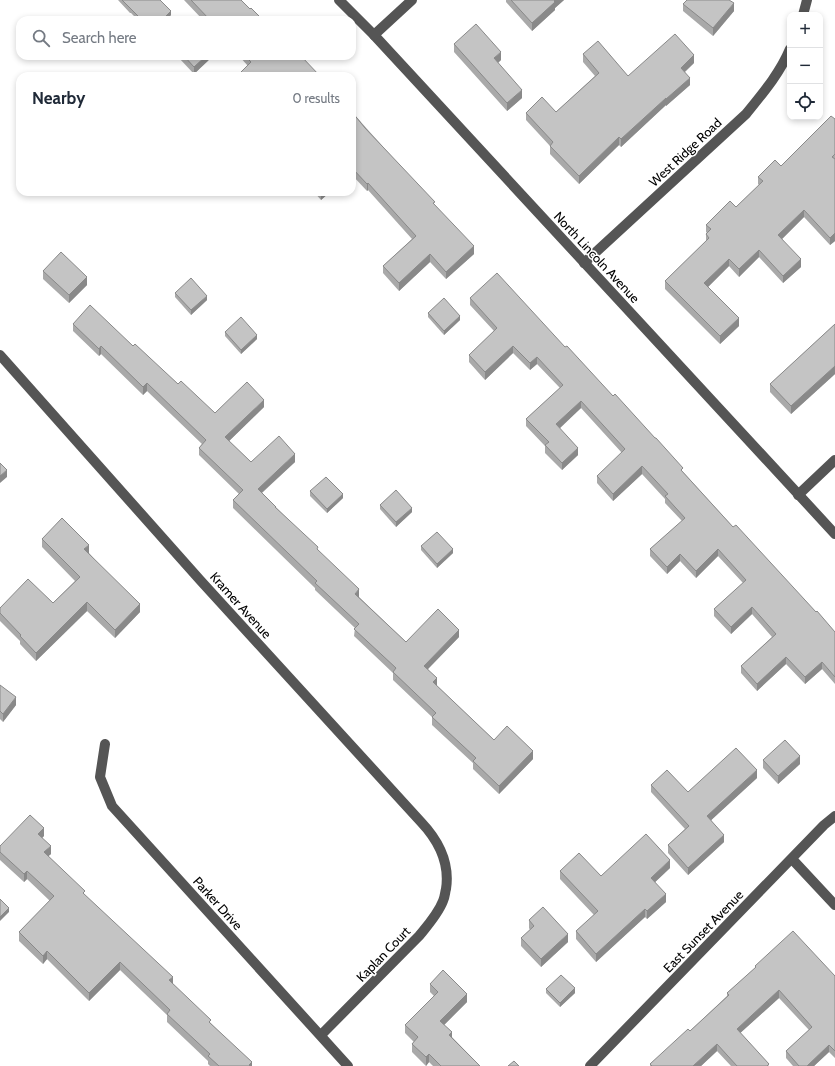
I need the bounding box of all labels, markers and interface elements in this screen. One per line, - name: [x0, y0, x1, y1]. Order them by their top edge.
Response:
- map controls: [787, 12, 823, 120]
- button: +: [787, 12, 823, 48]
- search box: [16, 16, 356, 60]
- icon: search: [30, 27, 52, 49]
- text: Search here: [62, 29, 137, 47]
- button: −: [787, 48, 823, 84]
- button: locate: [787, 84, 823, 120]
- text: Nearby: [32, 88, 85, 108]
- text: 0 results: [292, 90, 340, 106]
- street label: West Ridge Road: [645, 114, 725, 190]
- street label: North Lincoln Avenue: [551, 208, 644, 306]
- street label: Kramer Avenue: [207, 568, 275, 642]
- street label: Parker Drive: [190, 873, 246, 933]
- street label: East Sunset Avenue: [660, 886, 747, 976]
- street label: Kaplan Court: [353, 923, 414, 985]

